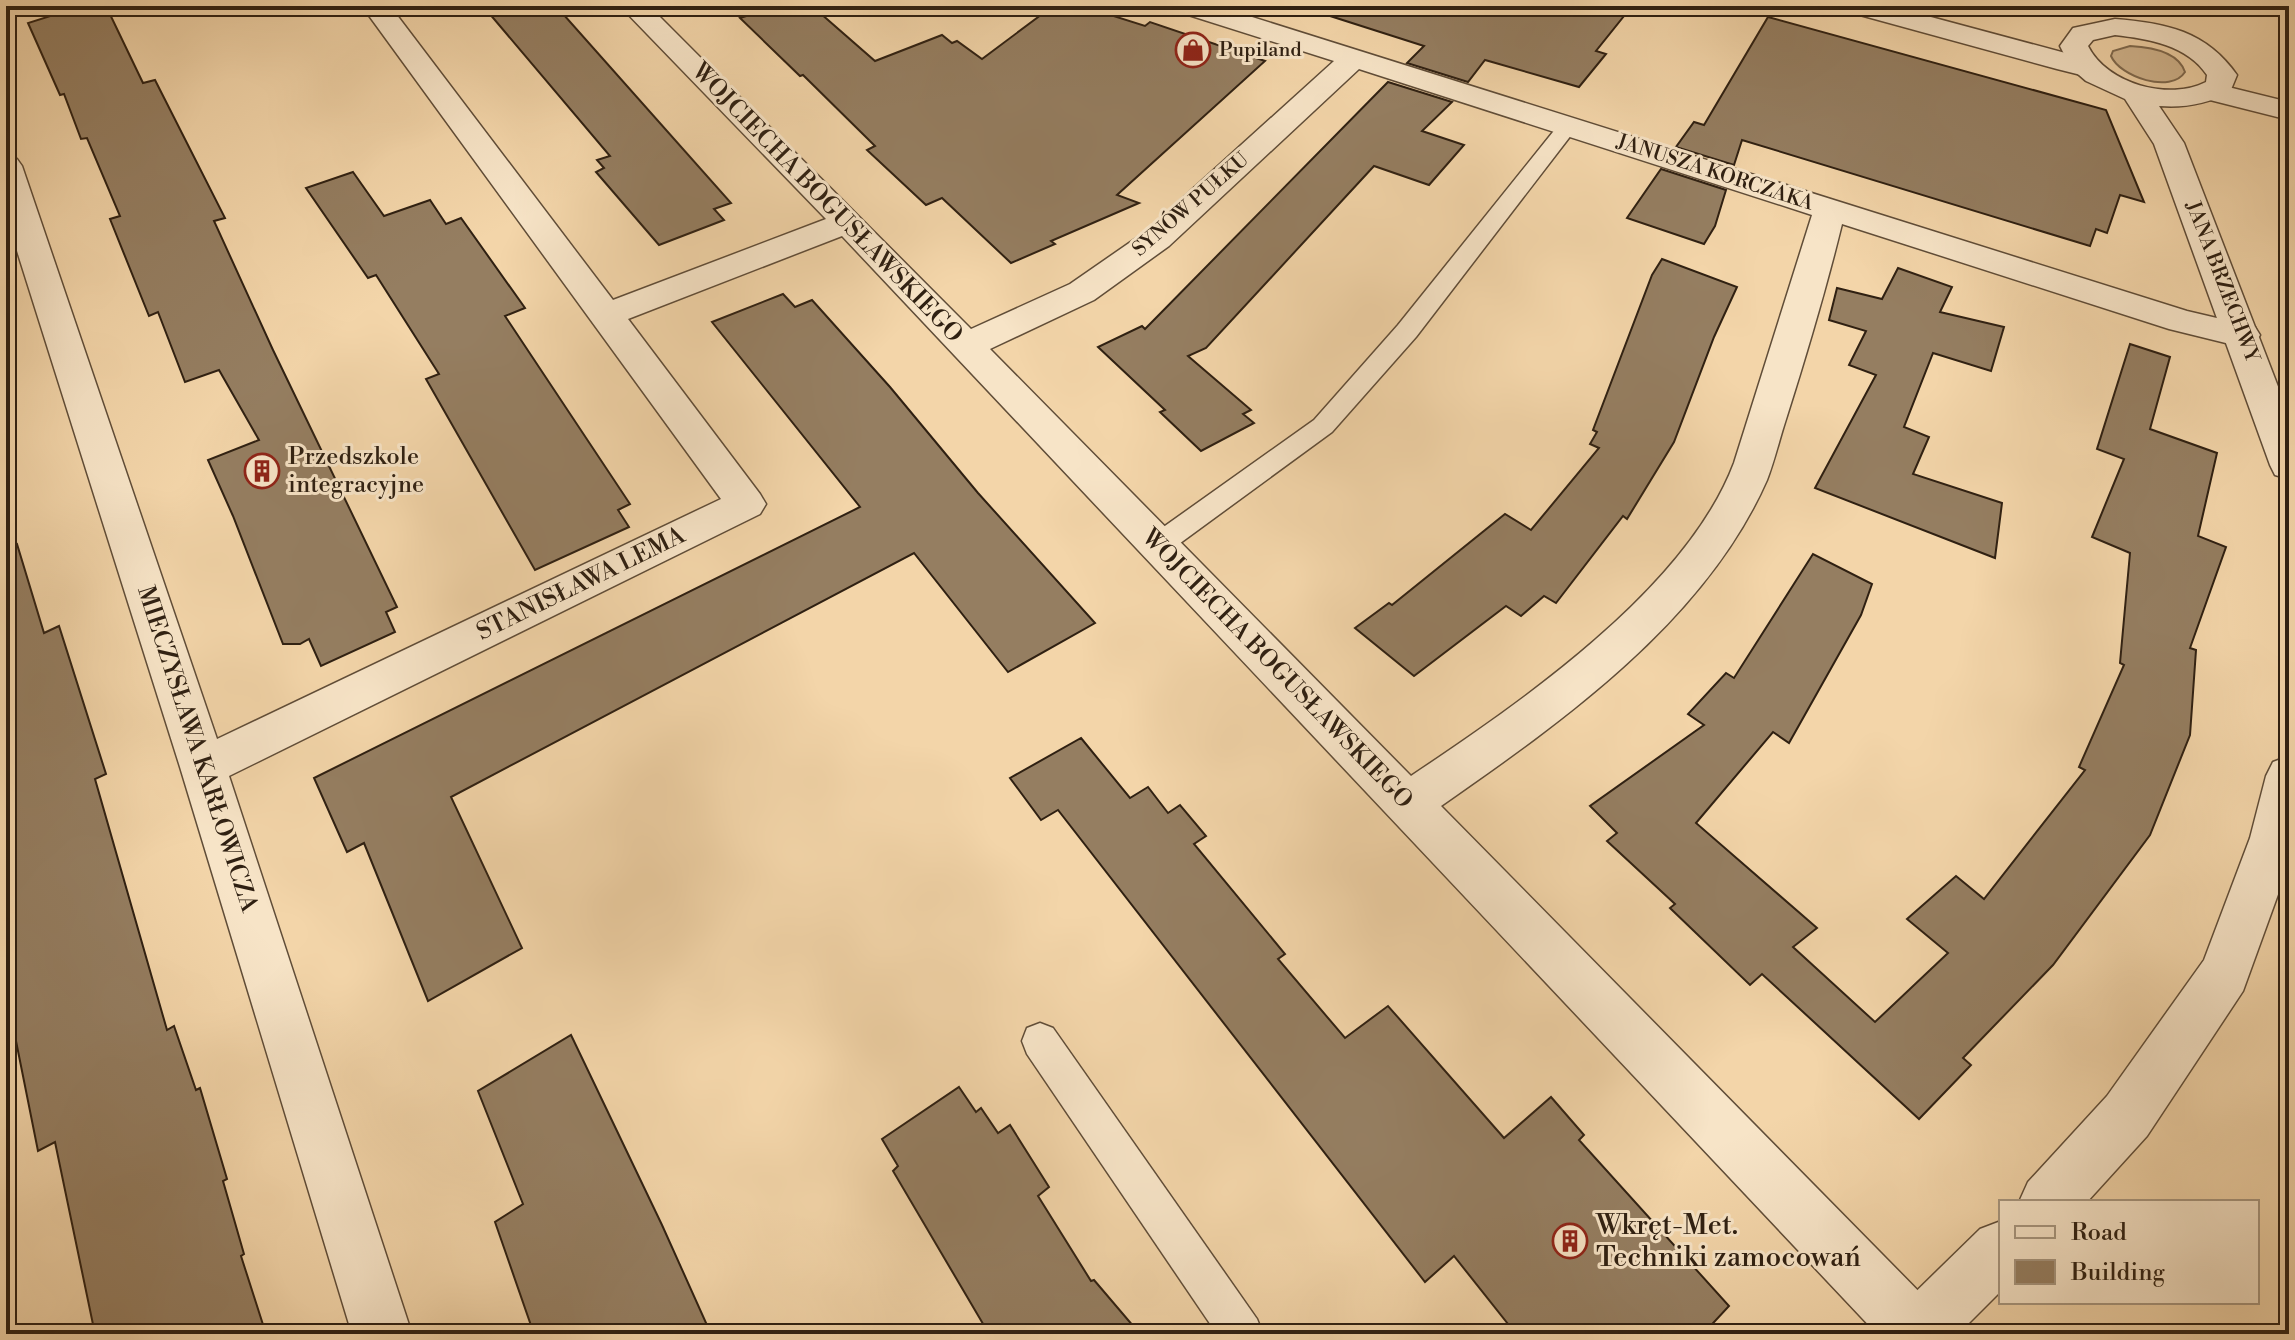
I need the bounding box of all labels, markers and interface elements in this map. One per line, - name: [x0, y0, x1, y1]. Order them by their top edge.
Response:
- shop icon: Pupiland: [1174, 31, 1212, 69]
- place label: Pupiland: [1219, 38, 1302, 63]
- street label: WOJCIECHA BOGUSŁAWSKIEGO: [684, 56, 969, 349]
- street label: JANUSZA KORCZAKA: [1613, 129, 1818, 217]
- street label: SYNÓW PUŁKU: [1127, 147, 1254, 262]
- street label: JANA BRZECHWY: [2179, 197, 2265, 367]
- place label: Przedszkole integracyjne: [288, 442, 424, 500]
- building icon: Przedszkole integracyjne: [243, 452, 281, 490]
- street label: STANISŁAWA LEMA: [472, 520, 691, 648]
- street label: WOJCIECHA BOGUSŁAWSKIEGO: [1134, 522, 1419, 815]
- street label: MIECZYSŁAWA KARŁOWICZA: [130, 582, 264, 916]
- legend: [1999, 1200, 2259, 1304]
- place label: Wkręt-Met. Techniki zamocowań: [1595, 1208, 1861, 1275]
- text: Road: [2071, 1218, 2127, 1248]
- building icon: Wkręt-Met. Techniki zamocowań: [1551, 1222, 1589, 1260]
- text: Building: [2070, 1258, 2165, 1288]

